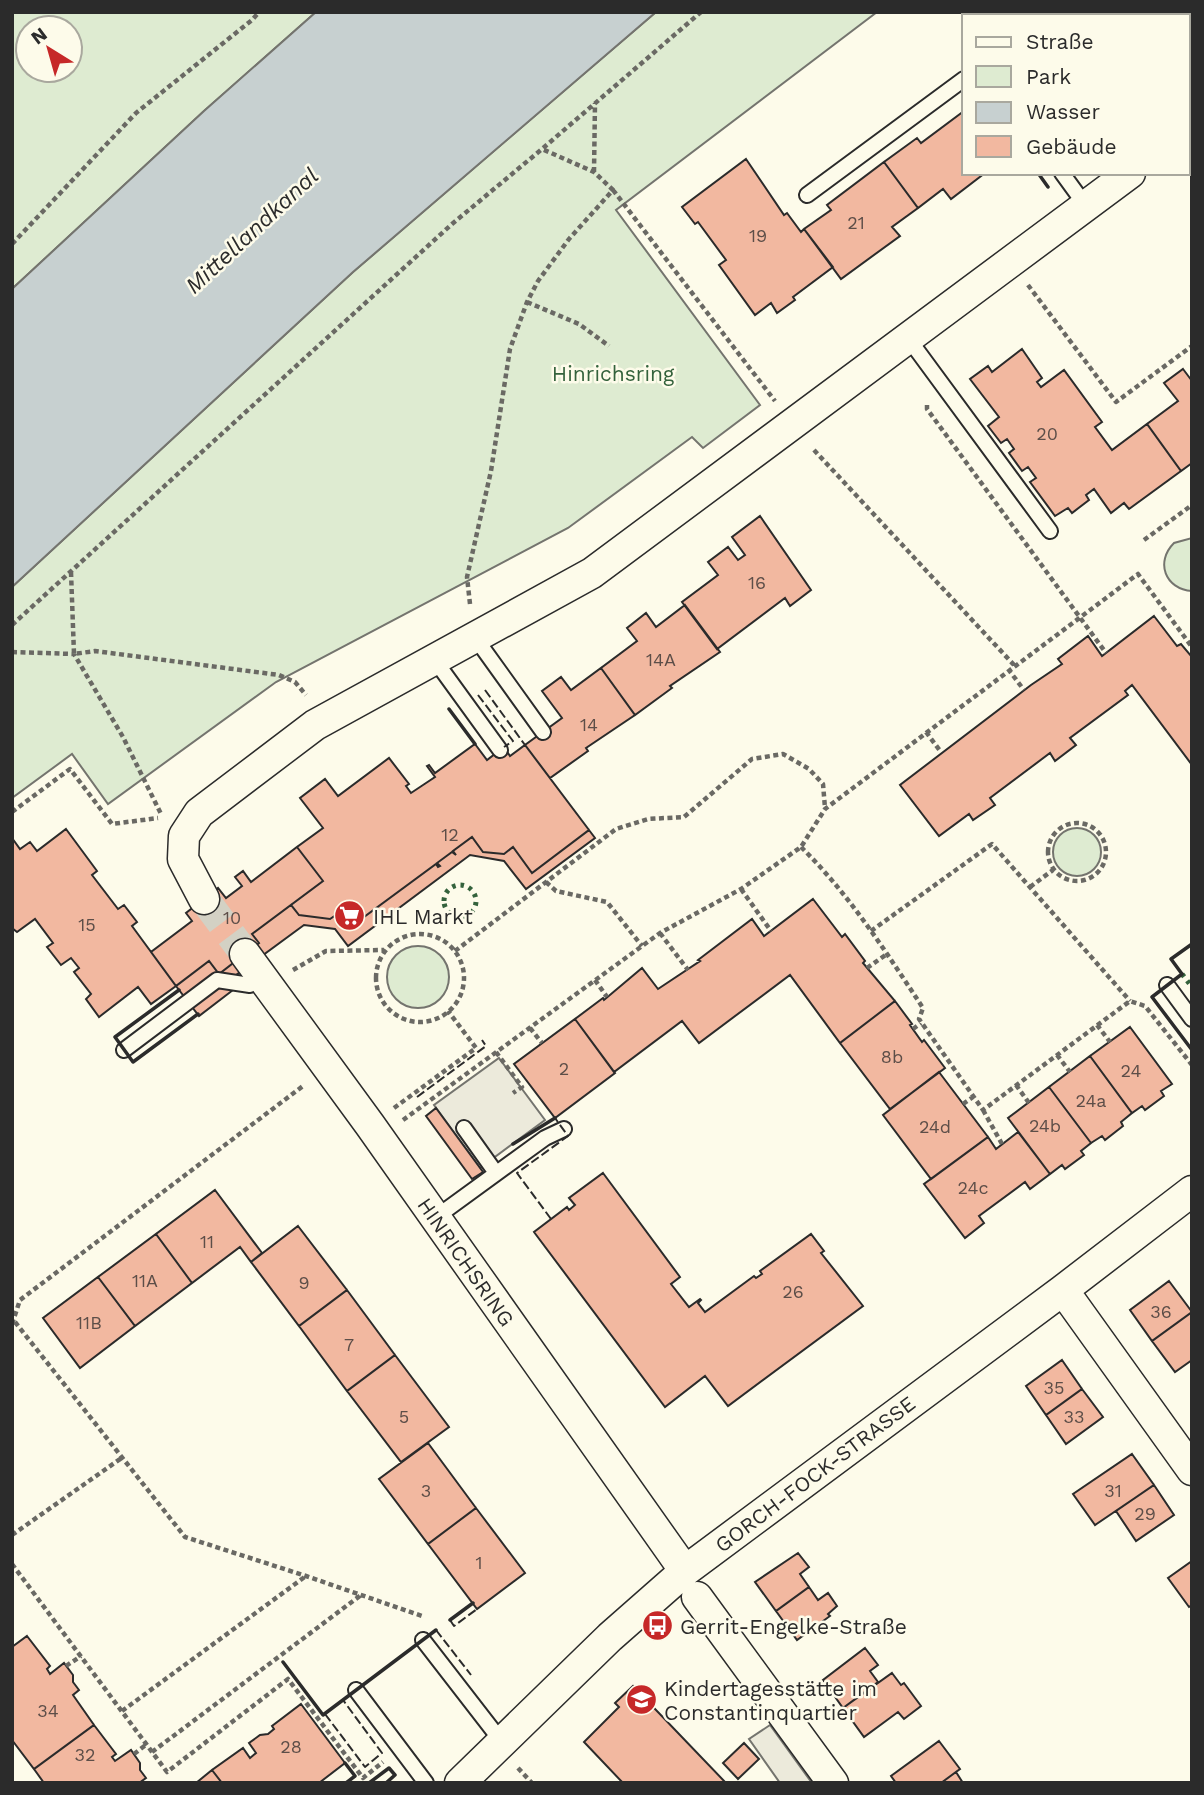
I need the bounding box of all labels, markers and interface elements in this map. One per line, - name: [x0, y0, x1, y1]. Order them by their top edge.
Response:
- north arrow: [14, 14, 84, 84]
- legend: [962, 14, 1190, 175]
- text: N: [27, 22, 52, 49]
- text: Straße: [1026, 29, 1094, 54]
- text: Park: [1026, 64, 1071, 89]
- text: Wasser: [1026, 99, 1100, 124]
- text: Gebäude: [1026, 134, 1117, 159]
- water label: Mittellandkanal: [180, 162, 324, 300]
- house number: 21: [847, 212, 865, 233]
- house number: 19: [749, 225, 767, 246]
- park label: Hinrichsring: [552, 361, 675, 386]
- house number: 20: [1036, 423, 1058, 444]
- house number: 16: [748, 572, 766, 593]
- house number: 14A: [646, 649, 676, 670]
- house number: 14: [580, 714, 598, 735]
- house number: 12: [441, 824, 459, 845]
- supermarket icon: IHL Markt: [333, 899, 367, 933]
- place label: IHL Markt: [373, 904, 473, 929]
- house number: 10: [223, 907, 241, 928]
- house number: 15: [78, 914, 96, 935]
- house number: 8b: [881, 1046, 903, 1067]
- house number: 2: [559, 1058, 569, 1079]
- house number: 24: [1121, 1060, 1141, 1081]
- house number: 24a: [1075, 1090, 1107, 1111]
- house number: 24b: [1029, 1115, 1061, 1136]
- house number: 24d: [919, 1116, 951, 1137]
- house number: 24c: [957, 1177, 989, 1198]
- street label: HINRICHSRING: [412, 1193, 520, 1331]
- house number: 11: [200, 1231, 214, 1252]
- house number: 11A: [132, 1270, 158, 1291]
- house number: 9: [298, 1272, 310, 1293]
- house number: 26: [782, 1281, 804, 1302]
- house number: 36: [1150, 1301, 1172, 1322]
- house number: 11B: [76, 1312, 102, 1333]
- house number: 7: [344, 1334, 354, 1355]
- house number: 35: [1044, 1377, 1064, 1398]
- street label: GORCH-FOCK-STRASSE: [710, 1391, 920, 1557]
- house number: 5: [399, 1406, 409, 1427]
- house number: 33: [1064, 1406, 1085, 1427]
- house number: 3: [421, 1480, 431, 1501]
- house number: 31: [1104, 1480, 1122, 1501]
- house number: 29: [1134, 1503, 1156, 1524]
- house number: 1: [475, 1552, 483, 1573]
- bus stop icon: Gerrit-Engelke-Straße: [640, 1609, 674, 1643]
- place label: Gerrit-Engelke-Straße: [680, 1614, 907, 1639]
- place label: Kindertagesstätte im Constantinquartier: [664, 1676, 877, 1725]
- school or university icon: Kindertagesstätte im Constantinquartier: [624, 1683, 658, 1717]
- house number: 34: [37, 1700, 59, 1721]
- house number: 28: [280, 1736, 302, 1757]
- house number: 32: [75, 1744, 96, 1765]

